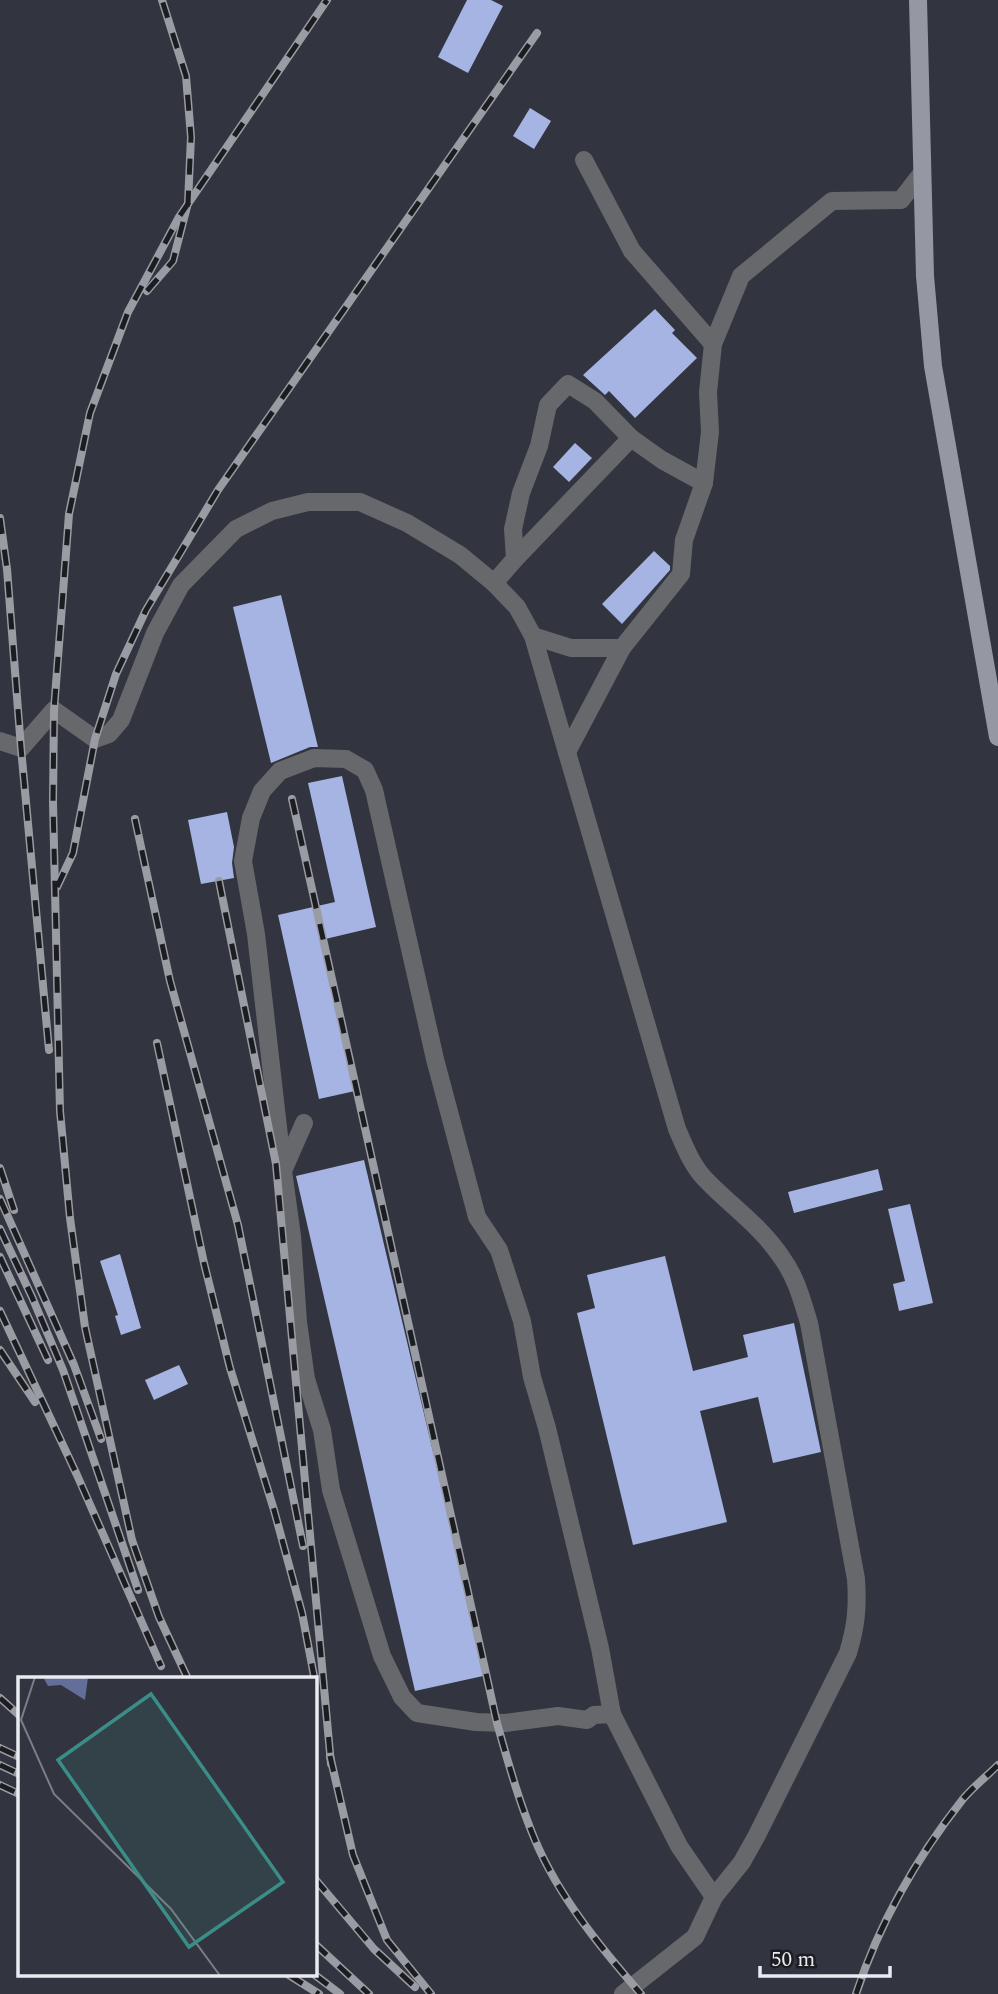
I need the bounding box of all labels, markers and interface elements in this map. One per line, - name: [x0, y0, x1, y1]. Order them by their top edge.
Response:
- inset map: [18, 1677, 317, 1976]
- scale bar: [760, 1934, 890, 1978]
- text: 50 m: [771, 1944, 815, 1976]

